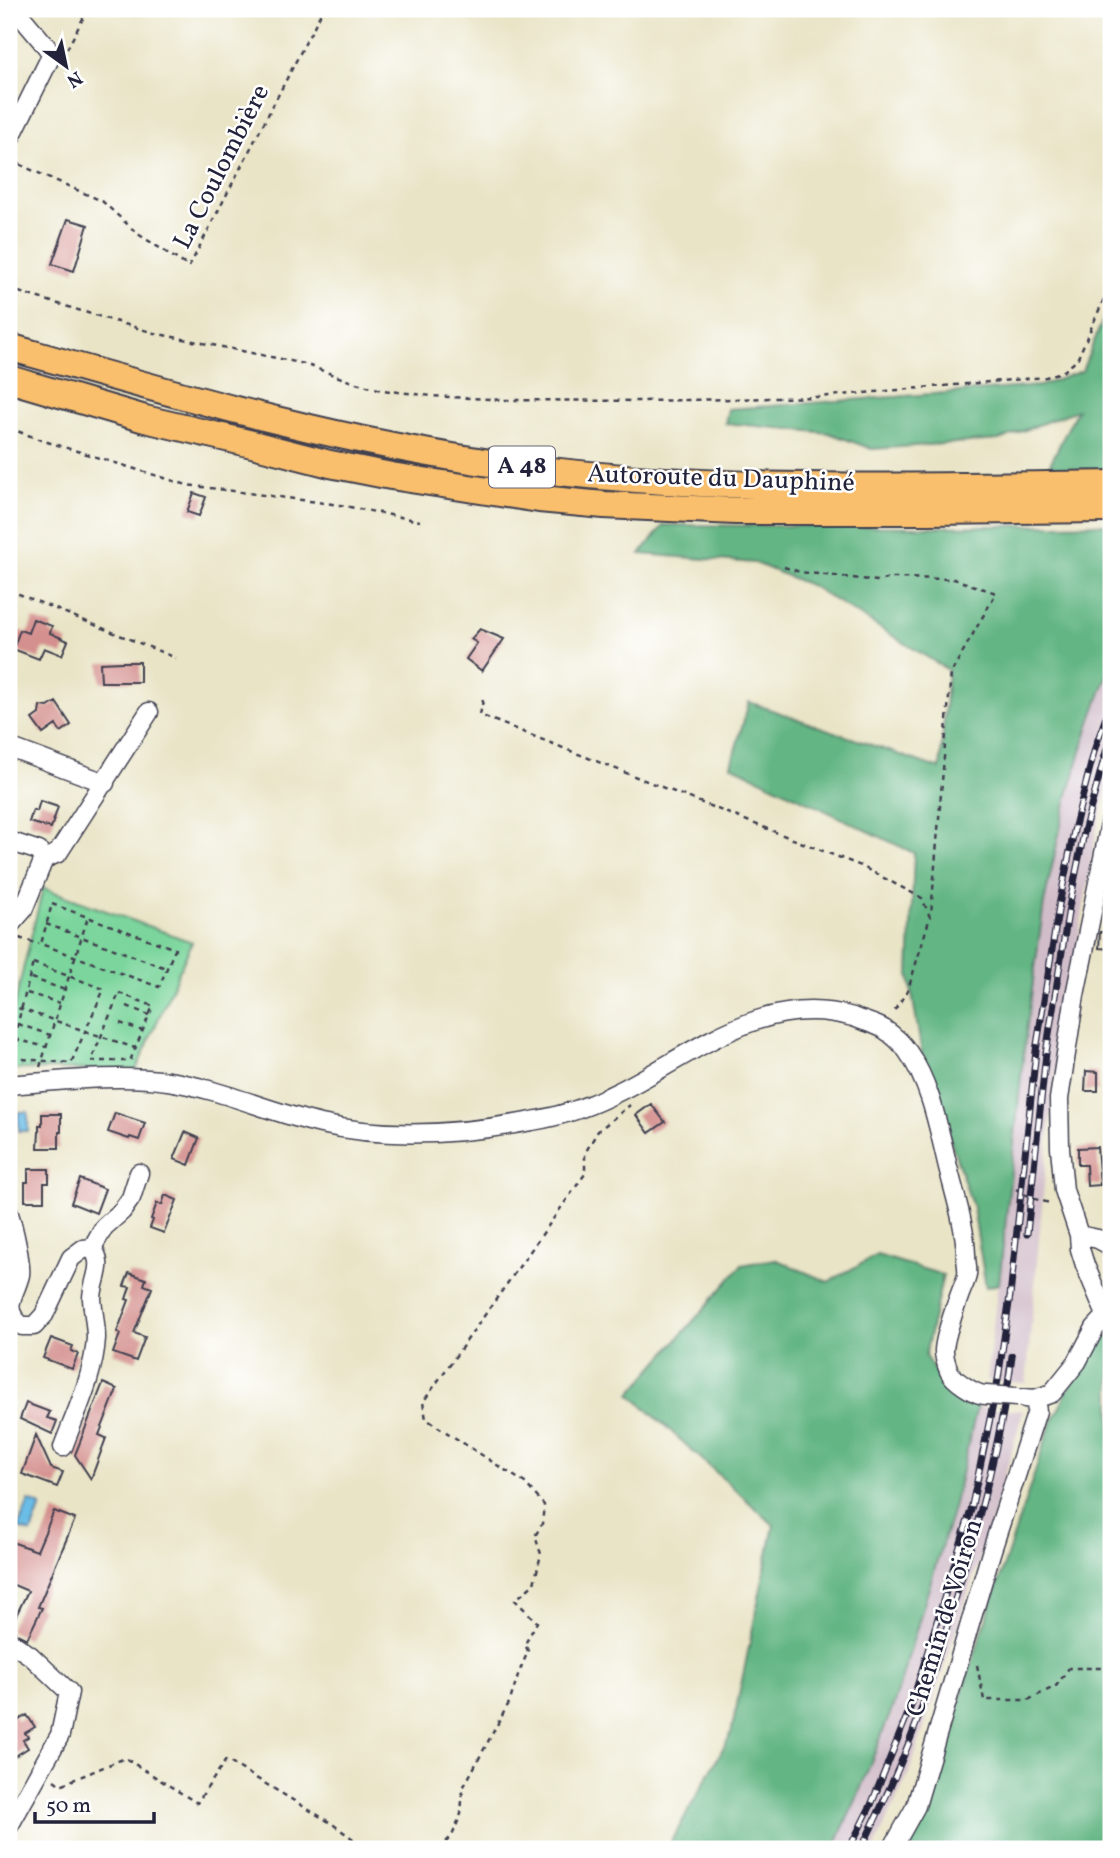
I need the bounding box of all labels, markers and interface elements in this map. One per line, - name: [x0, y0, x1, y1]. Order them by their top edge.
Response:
- north arrow: [32, 32, 102, 102]
- text: N: [61, 64, 87, 93]
- street label: La Coulombière: [165, 78, 279, 256]
- road number: A 48: [489, 446, 555, 488]
- street label: Autoroute du Dauphiné: [587, 456, 855, 502]
- street label: Chemin de Voiron: [898, 1515, 992, 1721]
- scale bar: [35, 1781, 154, 1825]
- text: 50 m: [46, 1792, 91, 1821]

